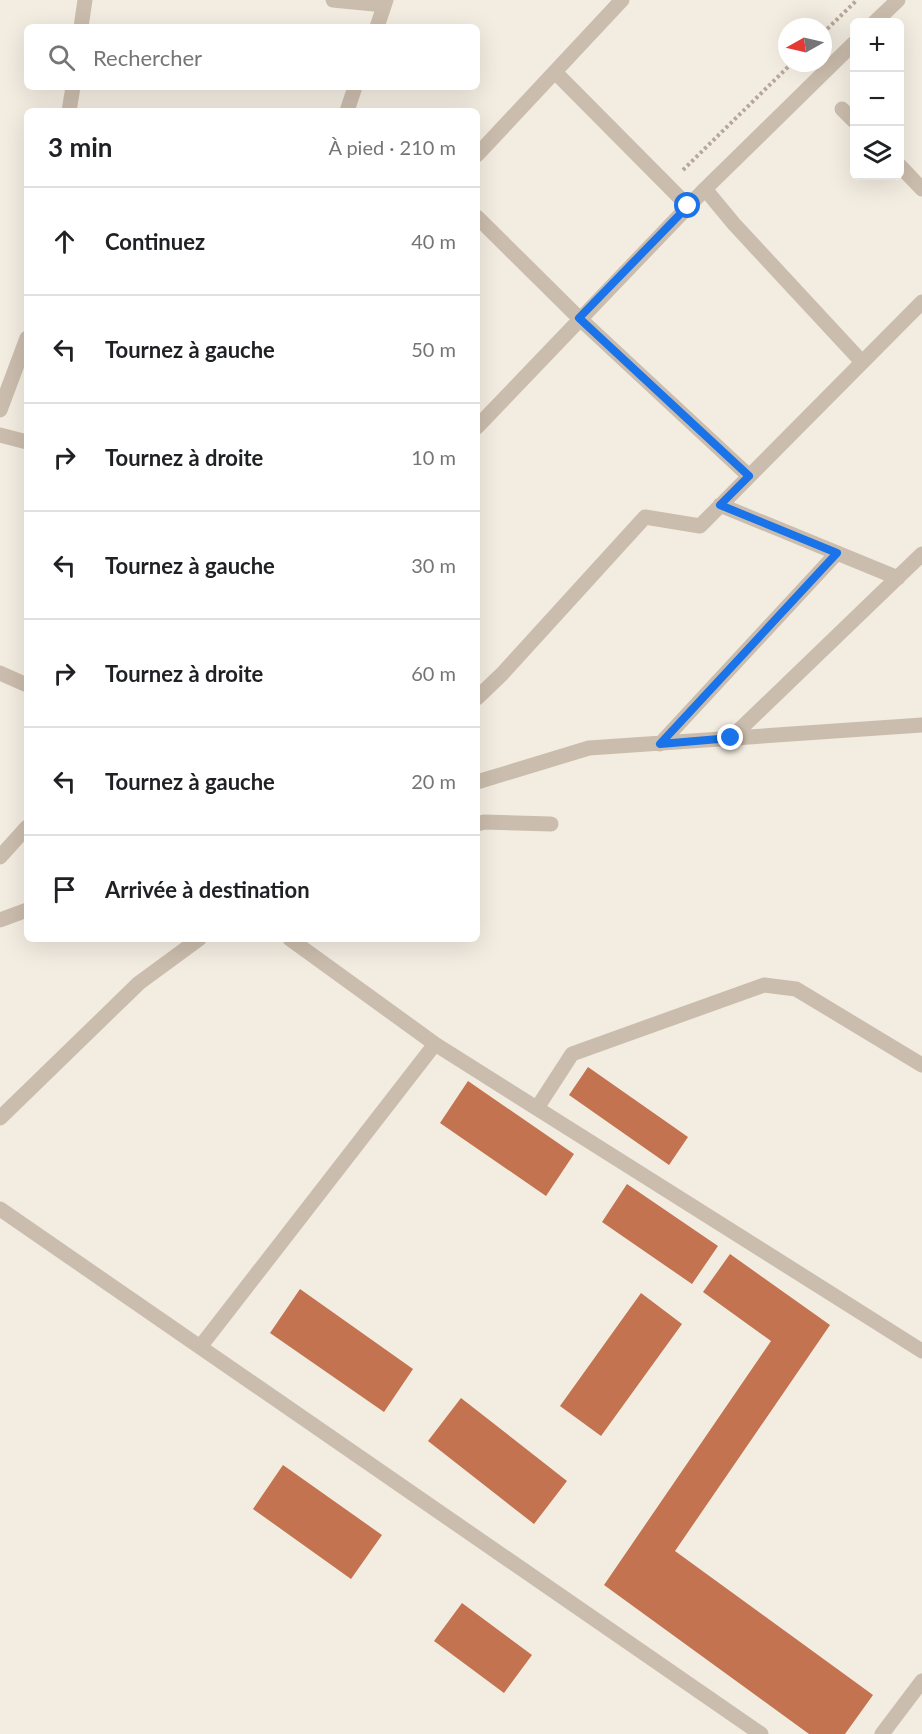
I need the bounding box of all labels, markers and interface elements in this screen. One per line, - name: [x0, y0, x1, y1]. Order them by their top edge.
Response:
- north arrow: [778, 18, 832, 72]
- map controls: [850, 18, 904, 180]
- button: +: [850, 18, 904, 72]
- search box: [24, 24, 480, 90]
- icon: search: [45, 41, 78, 74]
- text: Rechercher: [93, 44, 202, 71]
- button: −: [850, 72, 904, 126]
- button: layers: [850, 126, 904, 180]
- text: 3 min: [48, 131, 112, 163]
- text: À pied · 210 m: [328, 135, 456, 159]
- route start: [674, 192, 700, 218]
- icon: ahead: [48, 225, 81, 258]
- text: Continuez: [105, 228, 205, 255]
- text: 40 m: [411, 229, 456, 253]
- icon: left: [48, 333, 81, 366]
- text: Tournez à gauche: [105, 336, 275, 363]
- text: 50 m: [411, 337, 456, 361]
- icon: right: [48, 441, 81, 474]
- text: Tournez à droite: [105, 444, 263, 471]
- text: 10 m: [411, 445, 456, 469]
- icon: left: [48, 549, 81, 582]
- text: Tournez à gauche: [105, 552, 275, 579]
- text: 30 m: [411, 553, 456, 577]
- icon: right: [48, 657, 81, 690]
- text: Tournez à droite: [105, 660, 263, 687]
- text: 60 m: [411, 661, 456, 685]
- route end: [717, 724, 743, 750]
- icon: left: [48, 765, 81, 798]
- text: Tournez à gauche: [105, 768, 275, 795]
- text: 20 m: [411, 769, 456, 793]
- icon: arrive: [48, 873, 81, 906]
- text: Arrivée à destination: [105, 876, 310, 903]

